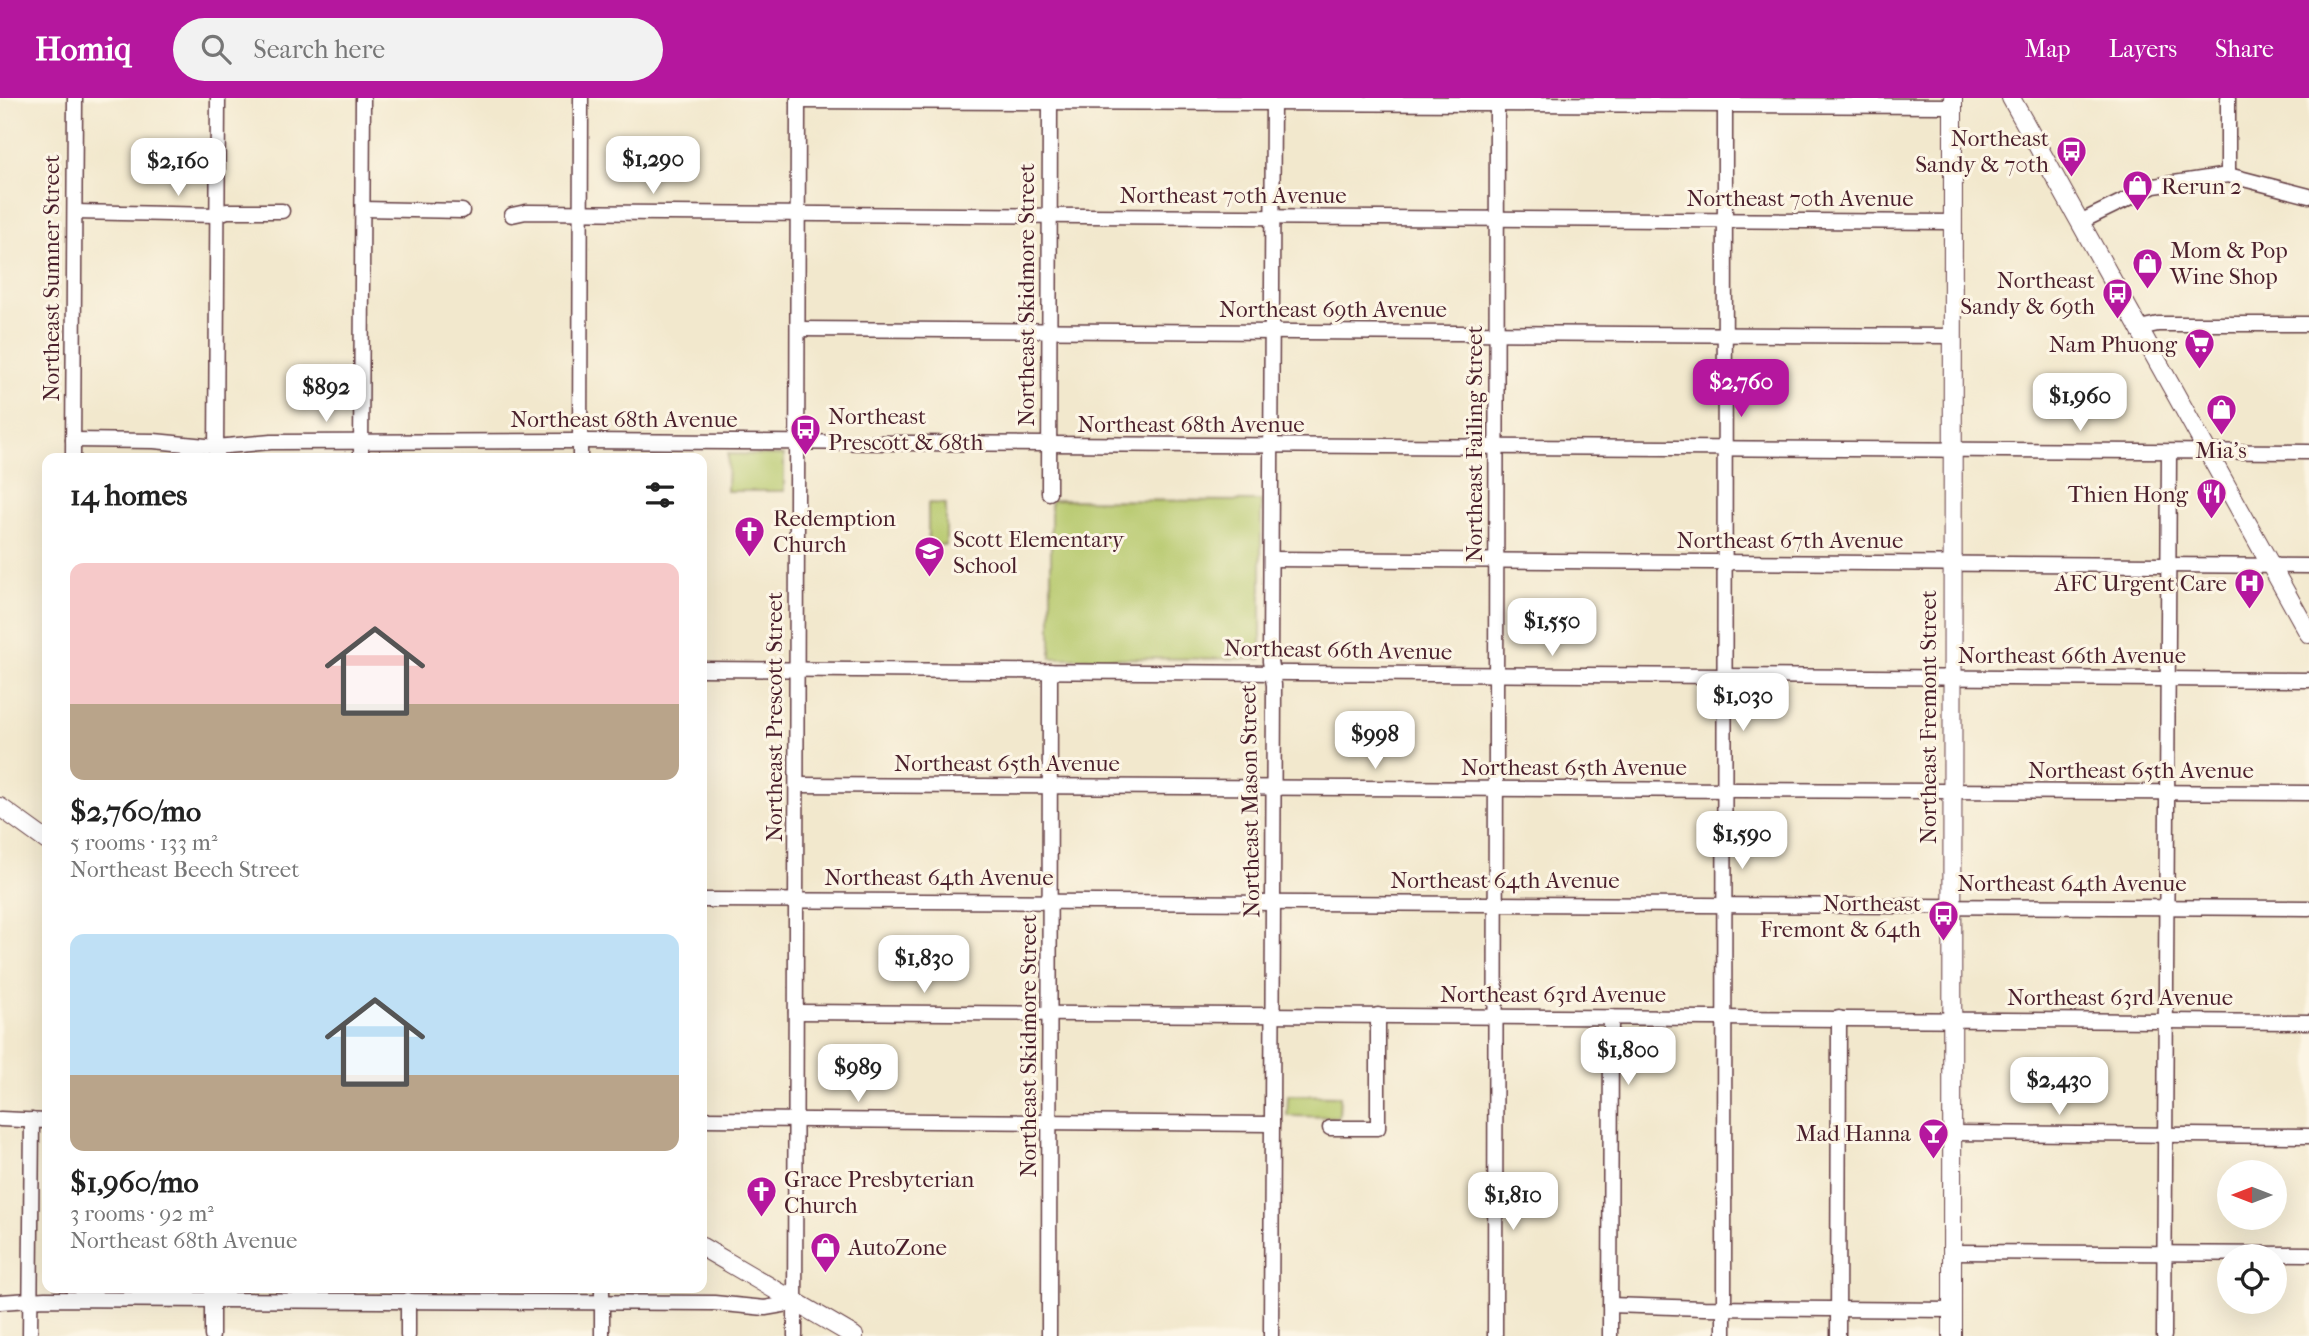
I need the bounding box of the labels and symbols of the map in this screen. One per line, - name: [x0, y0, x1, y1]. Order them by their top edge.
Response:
- place label: Northeast Sandy & 70th: [1915, 125, 2049, 178]
- bus stop icon: Northeast Sandy & 70th: [2055, 134, 2089, 178]
- pin: $1,290: [596, 136, 710, 196]
- pin: $2,160: [121, 139, 235, 198]
- street label: Northeast Sumner Street: [38, 154, 65, 402]
- street label: Northeast Skidmore Street: [1013, 163, 1040, 427]
- shop icon: Rerun 2: [2121, 169, 2155, 213]
- place label: Rerun 2: [2161, 173, 2242, 200]
- street label: Northeast 70th Avenue: [1119, 182, 1347, 209]
- street label: Northeast 70th Avenue: [1686, 185, 1914, 212]
- place label: Mom & Pop Wine Shop: [2169, 237, 2288, 290]
- shop icon: Mom & Pop Wine Shop: [2130, 246, 2164, 290]
- place label: Northeast Sandy & 69th: [1960, 267, 2095, 320]
- bus stop icon: Northeast Sandy & 69th: [2101, 276, 2135, 320]
- street label: Northeast 69th Avenue: [1219, 296, 1447, 323]
- street label: Northeast Failing Street: [1461, 325, 1488, 563]
- supermarket icon: Nam Phuong: [2183, 327, 2217, 371]
- place label: Nam Phuong: [2049, 331, 2178, 358]
- pin: $2,760: [1684, 360, 1798, 419]
- pin: $892: [285, 364, 367, 424]
- pin: $1,960: [2023, 374, 2137, 433]
- shop icon: Mia’s: [2204, 392, 2238, 436]
- place label: Northeast Prescott & 68th: [828, 403, 983, 456]
- street label: Northeast 68th Avenue: [510, 406, 738, 433]
- street label: Northeast 68th Avenue: [1077, 411, 1305, 438]
- bus stop icon: Northeast Prescott & 68th: [788, 412, 822, 456]
- place label: Mia’s: [2195, 437, 2247, 464]
- restaurant icon: Thien Hong: [2194, 477, 2228, 521]
- place label: Thien Hong: [2068, 481, 2189, 508]
- place label: Redemption Church: [773, 505, 897, 558]
- church icon: Redemption Church: [733, 514, 767, 558]
- place label: Scott Elementary School: [953, 526, 1125, 579]
- street label: Northeast 67th Avenue: [1677, 527, 1903, 554]
- school or university icon: Scott Elementary School: [913, 535, 947, 579]
- hospital icon: AFC Urgent Care: [2233, 566, 2267, 610]
- place label: AFC Urgent Care: [2054, 570, 2227, 597]
- street label: Northeast Fremont Street: [1915, 590, 1942, 844]
- street label: Northeast Prescott Street: [761, 592, 788, 842]
- pin: $1,550: [1495, 598, 1609, 658]
- street label: Northeast 66th Avenue: [1224, 635, 1452, 665]
- street label: Northeast 66th Avenue: [1958, 642, 2186, 669]
- pin: $1,030: [1686, 674, 1800, 733]
- street label: Northeast Mason Street: [1234, 684, 1266, 918]
- pin: $998: [1334, 712, 1416, 771]
- street label: Northeast 65th Avenue: [894, 750, 1120, 777]
- street label: Northeast 65th Avenue: [1461, 754, 1687, 781]
- street label: Northeast 65th Avenue: [2028, 757, 2254, 784]
- pin: $1,590: [1685, 812, 1799, 871]
- street label: Northeast 64th Avenue: [824, 864, 1054, 891]
- street label: Northeast 64th Avenue: [1390, 867, 1620, 894]
- street label: Northeast 64th Avenue: [1957, 870, 2187, 897]
- place label: Northeast Fremont & 64th: [1760, 890, 1921, 943]
- bus stop icon: Northeast Fremont & 64th: [1927, 899, 1961, 943]
- street label: Northeast Skidmore Street: [1015, 914, 1042, 1178]
- pin: $1,830: [867, 936, 981, 995]
- street label: Northeast 63rd Avenue: [1440, 981, 1666, 1008]
- street label: Northeast 63rd Avenue: [2007, 984, 2233, 1011]
- pin: $1,800: [1571, 1028, 1685, 1087]
- pin: $989: [817, 1044, 899, 1104]
- pin: $2,430: [2002, 1058, 2116, 1117]
- bar icon: Mad Hanna: [1917, 1116, 1951, 1160]
- place label: Mad Hanna: [1796, 1120, 1911, 1147]
- north arrow: [2217, 1160, 2287, 1230]
- place label: Grace Presbyterian Church: [784, 1166, 975, 1219]
- pin: $1,810: [1456, 1172, 1570, 1232]
- church icon: Grace Presbyterian Church: [744, 1175, 778, 1219]
- shop icon: AutoZone: [808, 1230, 842, 1274]
- place label: AutoZone: [847, 1234, 947, 1261]

